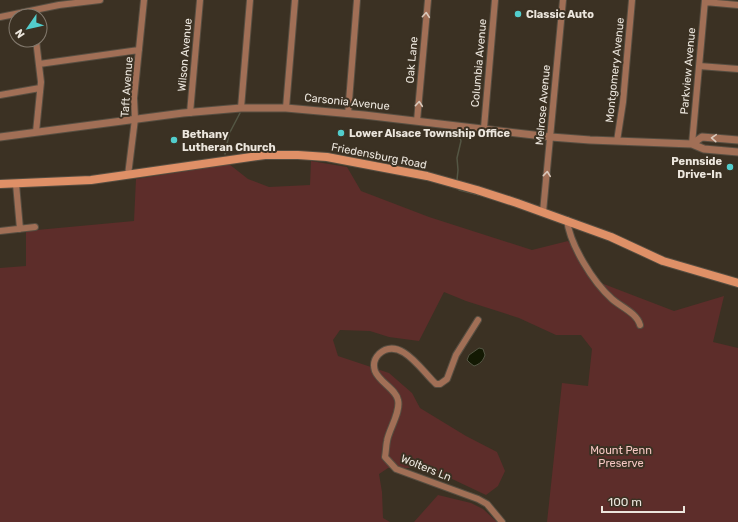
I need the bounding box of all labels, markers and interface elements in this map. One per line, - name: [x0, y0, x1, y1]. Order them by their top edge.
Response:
- north arrow: [8, 8, 48, 48]
- place label: Classic Auto: [526, 8, 594, 21]
- marker: Classic Auto: [513, 9, 523, 19]
- one-way arrow: [422, 12, 431, 18]
- street label: Montgomery Avenue: [603, 17, 627, 123]
- street label: Wilson Avenue: [175, 18, 195, 92]
- street label: Columbia Avenue: [469, 18, 489, 108]
- text: N: [12, 26, 28, 40]
- street label: Parkview Avenue: [678, 27, 698, 115]
- street label: Oak Lane: [403, 36, 421, 84]
- street label: Taft Avenue: [118, 56, 136, 118]
- street label: Melrose Avenue: [533, 64, 553, 146]
- street label: Carsonia Avenue: [304, 91, 390, 113]
- one-way arrow: [414, 101, 423, 107]
- place label: Lower Alsace Township Office: [349, 127, 510, 140]
- place label: Bethany Lutheran Church: [182, 128, 276, 154]
- marker: Lower Alsace Township Office: [336, 128, 346, 138]
- one-way arrow: [711, 133, 717, 142]
- marker: Bethany Lutheran Church: [169, 135, 179, 145]
- street label: Friedensburg Road: [330, 140, 428, 172]
- place label: Pennside Drive-In: [671, 155, 722, 181]
- marker: Pennside Drive-In: [725, 162, 735, 172]
- one-way arrow: [542, 171, 551, 177]
- park label: Mount Penn Preserve: [590, 444, 652, 470]
- street label: Wolters Ln: [399, 452, 453, 484]
- scale bar: [602, 488, 684, 514]
- text: 100 m: [608, 495, 642, 509]

